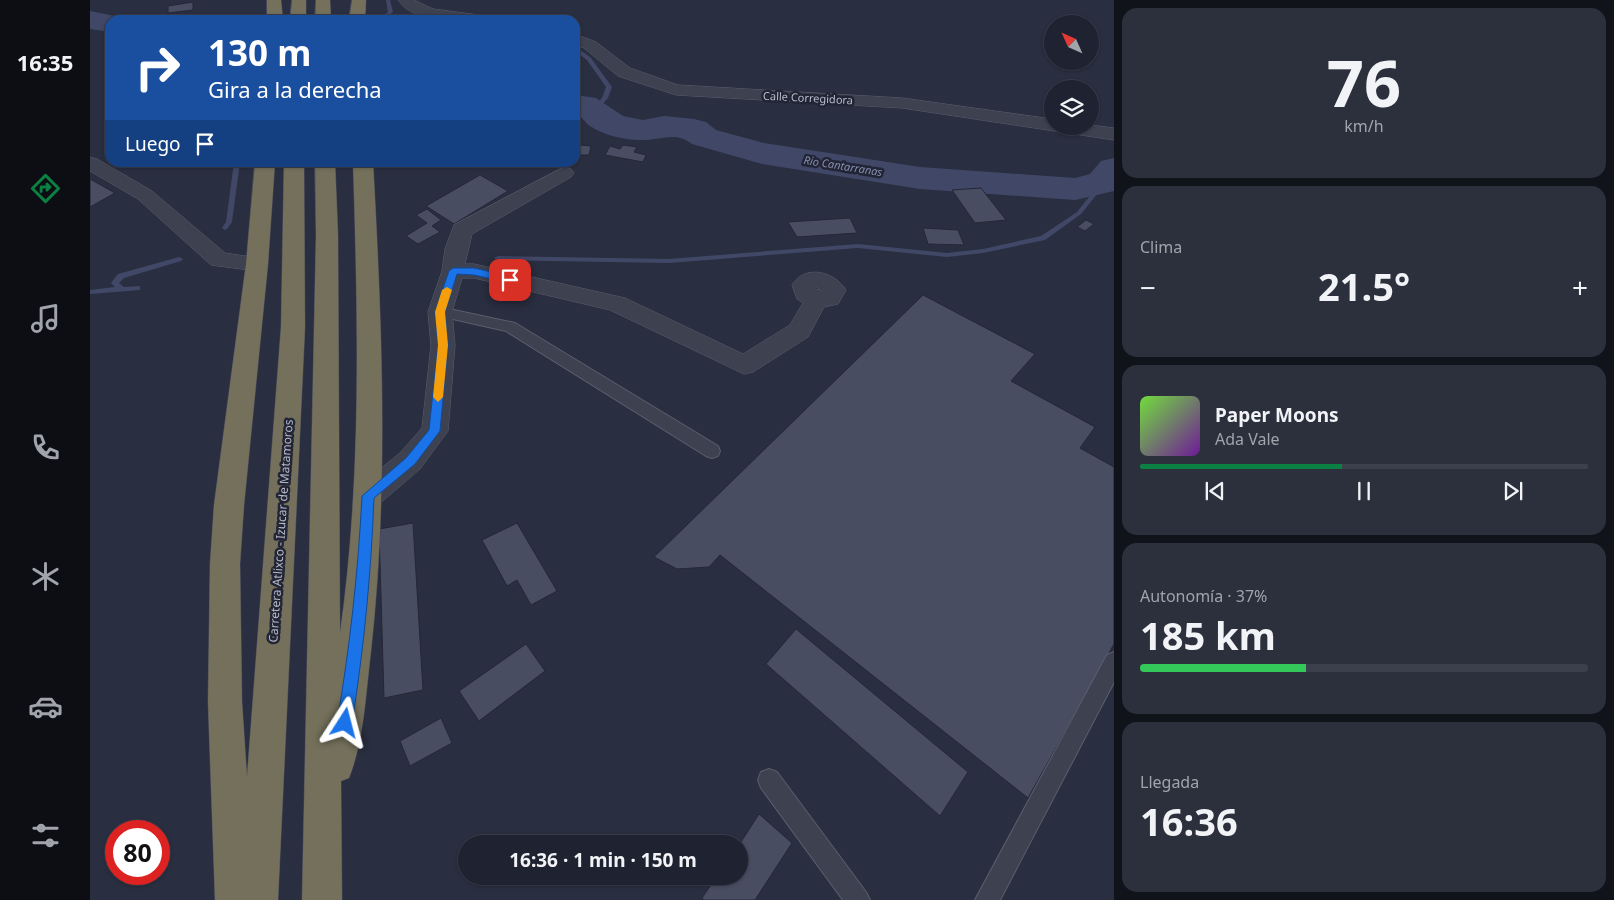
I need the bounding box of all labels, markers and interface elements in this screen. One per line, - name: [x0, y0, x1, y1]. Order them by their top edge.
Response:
- north arrow: [1044, 15, 1099, 70]
- map controls: [1044, 15, 1099, 135]
- text: 130 m: [208, 29, 311, 76]
- icon: right: [125, 35, 190, 100]
- text: 76: [1327, 38, 1401, 126]
- text: 16:35: [17, 47, 73, 77]
- text: Gira a la derecha: [208, 74, 382, 104]
- button: layers: [1044, 80, 1099, 135]
- street label: Calle Corregidora: [763, 88, 853, 107]
- text: km/h: [1344, 115, 1384, 137]
- icon: arrive: [191, 130, 219, 158]
- text: Luego: [125, 131, 181, 157]
- water label: Rio Cantarranas: [803, 152, 884, 179]
- icon: directions: [28, 171, 63, 206]
- text: Clima: [1140, 236, 1182, 258]
- pin: [489, 259, 531, 301]
- text: 21.5°: [1318, 260, 1410, 312]
- icon: arrive: [496, 266, 524, 294]
- text: −: [1140, 268, 1156, 306]
- text: +: [1572, 268, 1588, 306]
- icon: music: [28, 301, 63, 336]
- text: Paper Moons: [1215, 402, 1339, 428]
- street label: Carretera Atlixco - Izucar de Matamoros: [264, 419, 297, 643]
- text: Ada Vale: [1215, 428, 1280, 450]
- icon: phone: [28, 430, 63, 465]
- icon: previous: [1201, 477, 1229, 505]
- icon: pause: [1350, 477, 1378, 505]
- icon: next: [1499, 477, 1527, 505]
- icon: climate: [28, 559, 63, 594]
- text: Autonomía · 37%: [1140, 585, 1267, 607]
- text: 185 km: [1140, 609, 1276, 661]
- icon: car: [28, 689, 63, 724]
- position arrow: [318, 696, 370, 748]
- text: Llegada: [1140, 771, 1199, 793]
- text: 16:36: [1140, 795, 1238, 847]
- icon: filters: [28, 818, 63, 853]
- speed limit sign: 80: [105, 820, 170, 885]
- text: 16:36 · 1 min · 150 m: [509, 847, 697, 873]

